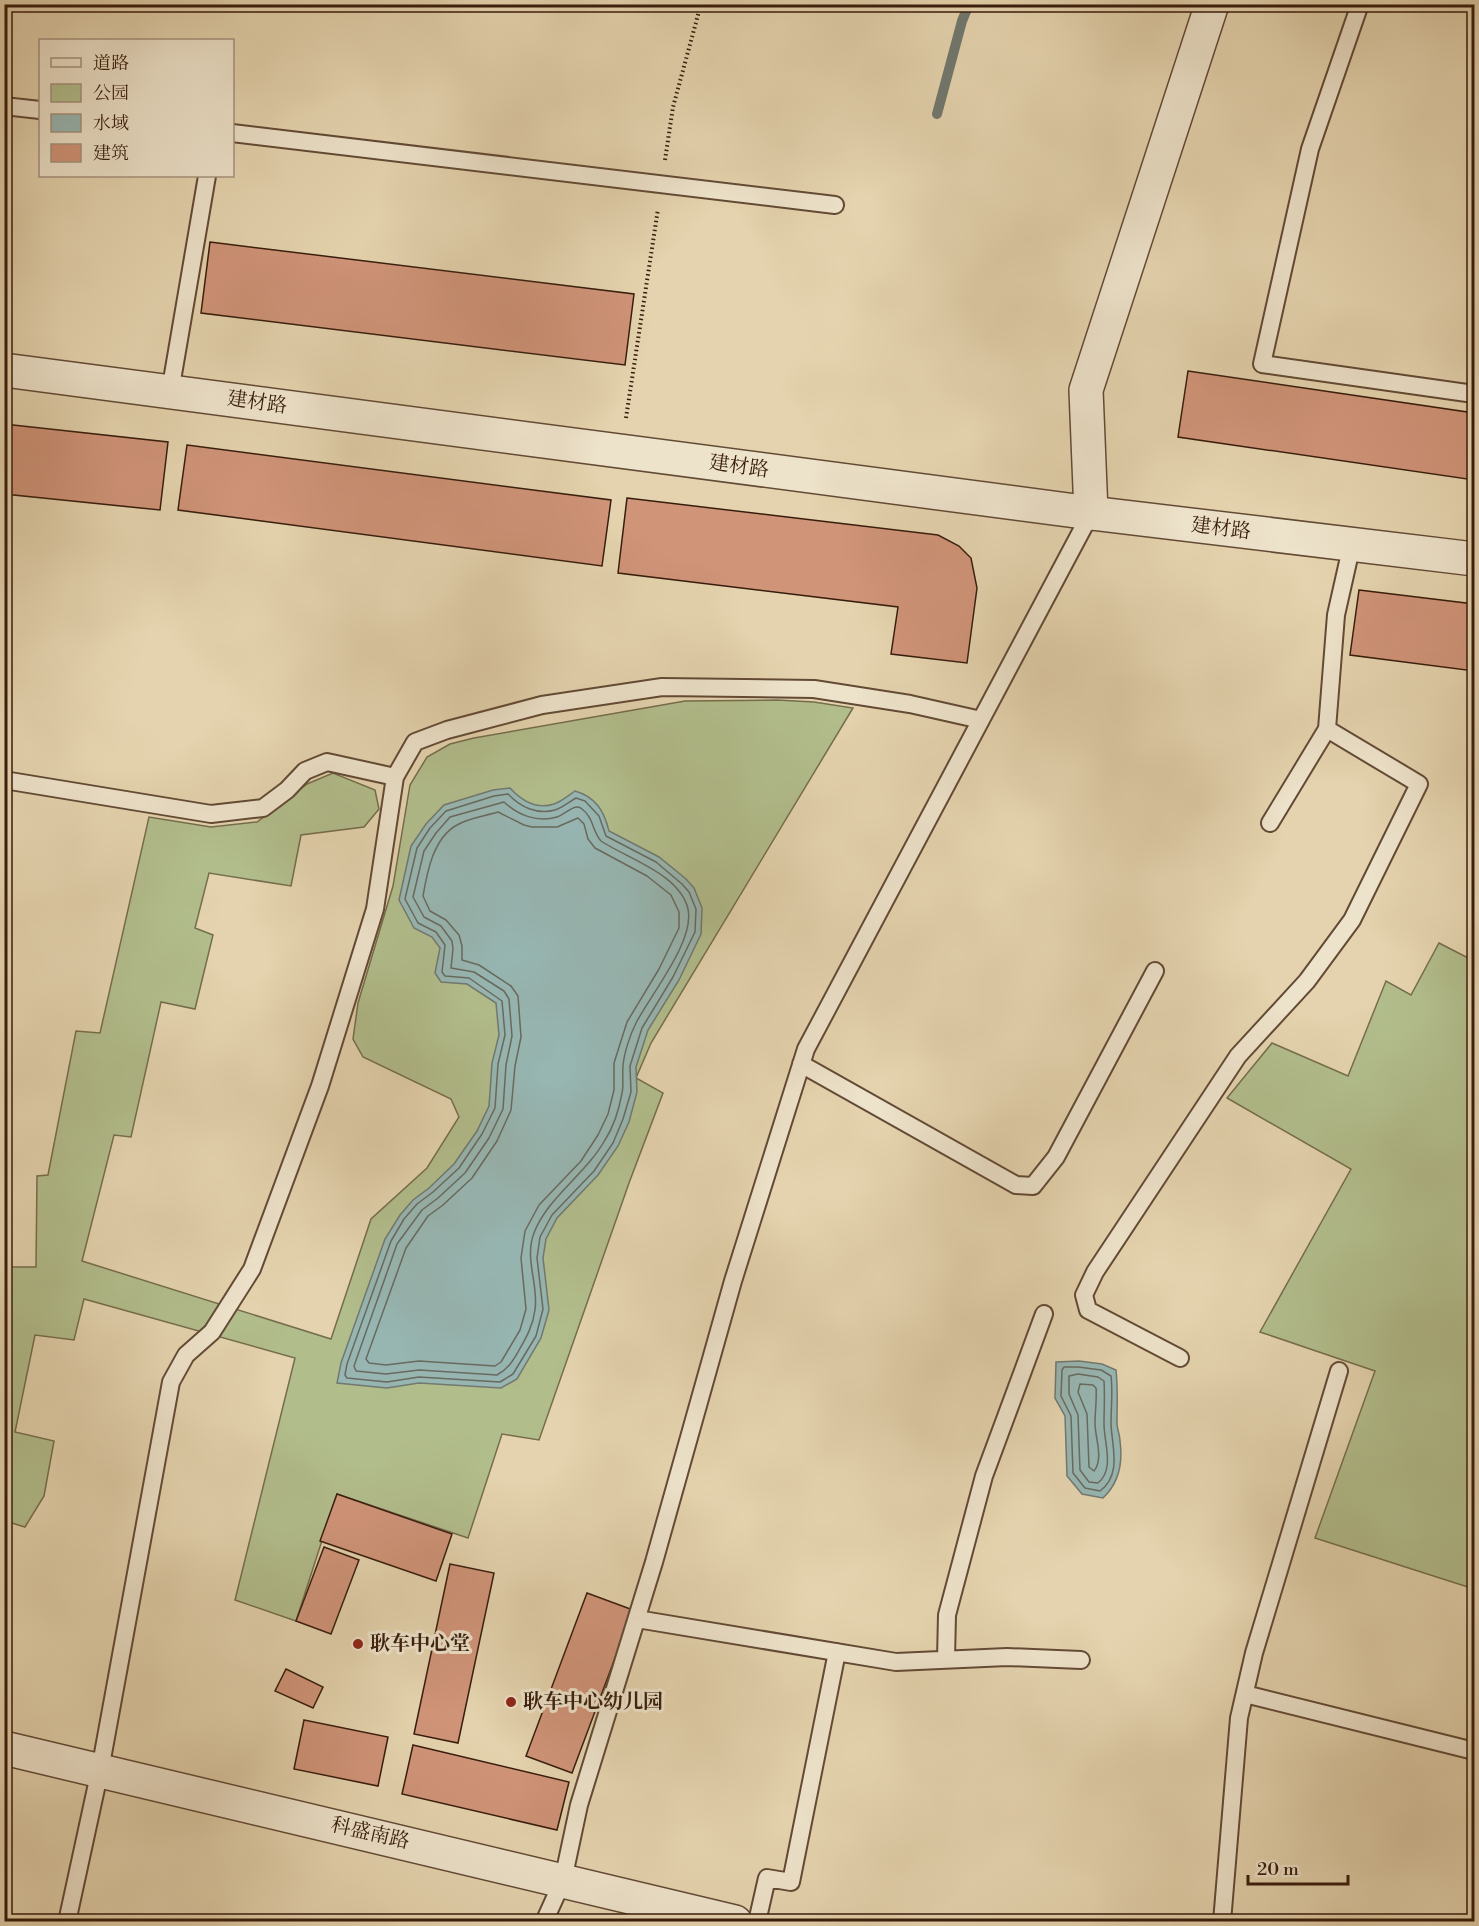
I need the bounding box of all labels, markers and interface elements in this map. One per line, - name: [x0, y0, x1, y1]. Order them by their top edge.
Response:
- legend: [39, 39, 234, 177]
- text: 道路: [93, 52, 129, 75]
- text: 公园: [93, 82, 129, 105]
- text: 水域: [93, 112, 129, 135]
- text: 建筑: [93, 142, 129, 165]
- street label: 建材路: [226, 386, 288, 420]
- street label: 建材路: [708, 450, 770, 484]
- street label: 建材路: [1190, 513, 1252, 545]
- place label: 耿车中心堂: [370, 1632, 470, 1657]
- marker: 耿车中心堂: [351, 1637, 365, 1651]
- place label: 耿车中心幼儿园: [523, 1690, 663, 1715]
- marker: 耿车中心幼儿园: [504, 1695, 518, 1709]
- street label: 科盛南路: [328, 1813, 412, 1855]
- scale bar: [1248, 1848, 1348, 1886]
- text: 20 m: [1257, 1858, 1299, 1881]

